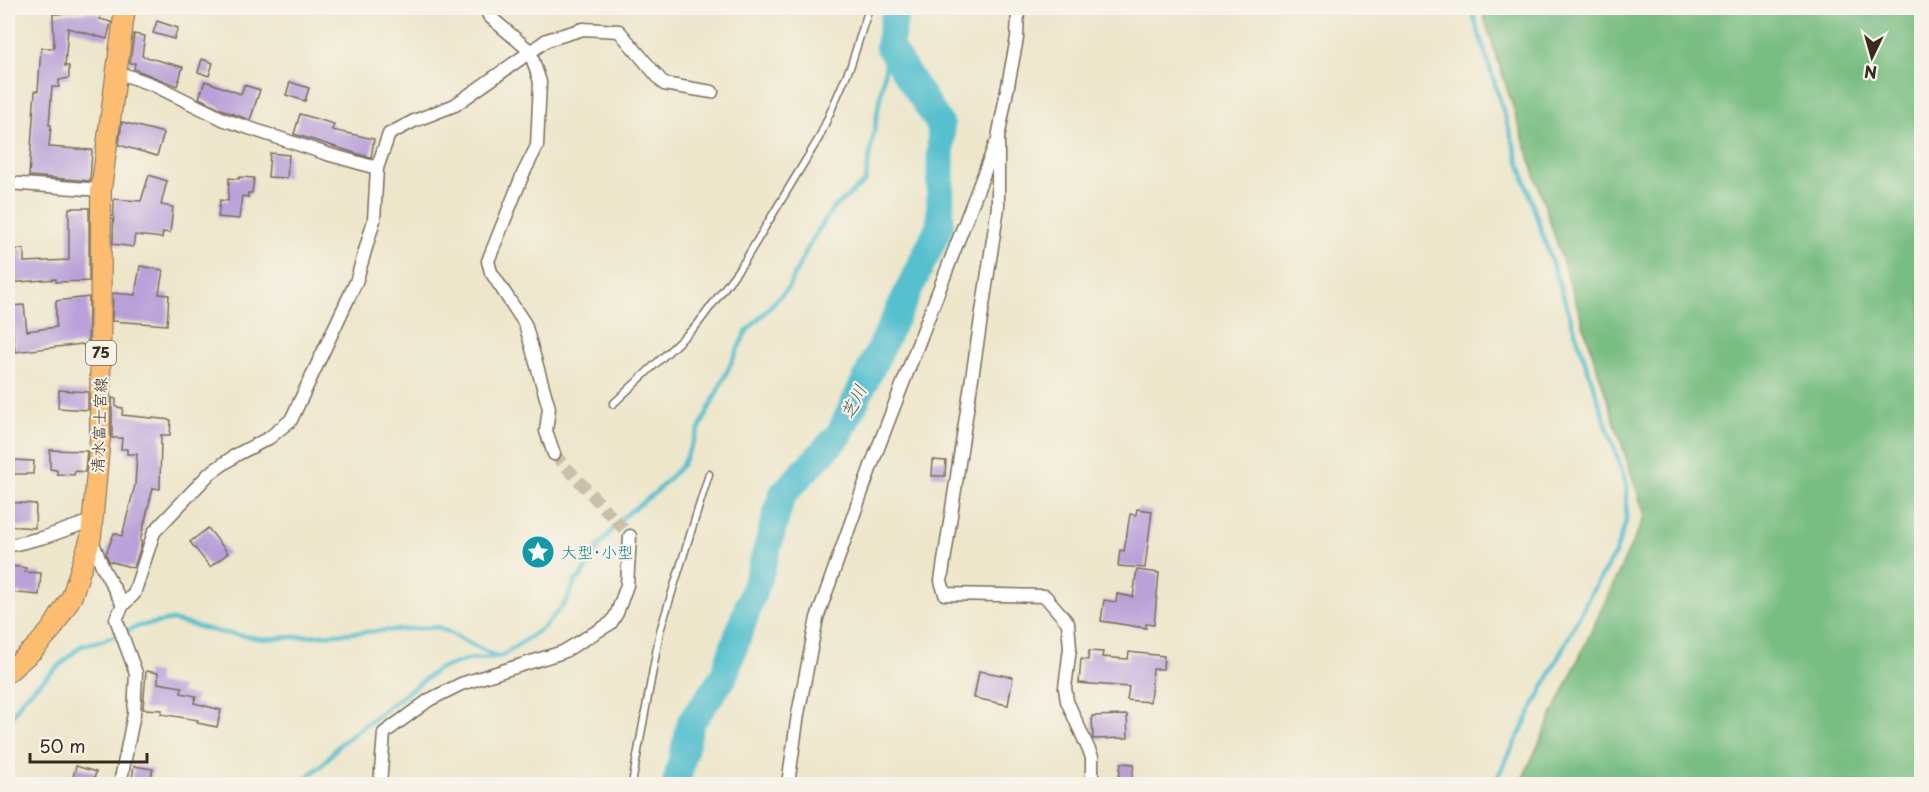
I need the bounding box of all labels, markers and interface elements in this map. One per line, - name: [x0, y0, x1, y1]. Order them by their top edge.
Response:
- north arrow: [1842, 27, 1902, 87]
- text: N: [1863, 60, 1878, 85]
- road number: 75: [86, 341, 116, 365]
- street label: 清水富士宮線: [84, 377, 112, 473]
- water label: 芝川: [833, 379, 873, 423]
- place icon: 大型･小型: [520, 534, 556, 570]
- place label: 大型･小型: [561, 539, 633, 563]
- scale bar: [30, 726, 147, 764]
- text: 50 m: [39, 732, 86, 759]

